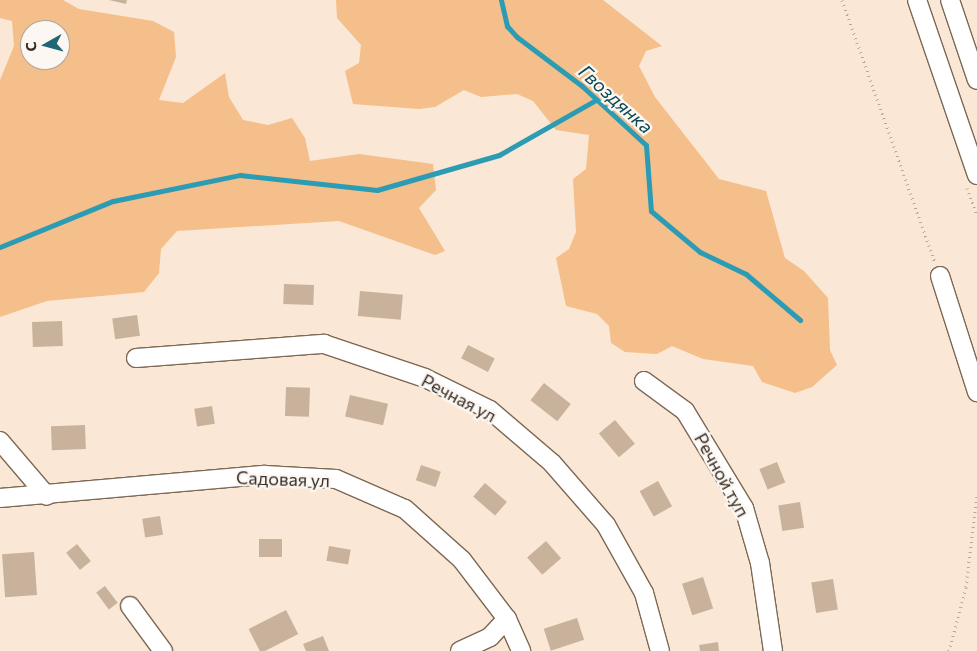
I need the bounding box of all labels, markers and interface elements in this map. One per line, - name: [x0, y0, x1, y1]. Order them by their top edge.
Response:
- north arrow: [20, 20, 70, 70]
- text: С: [22, 41, 40, 53]
- water label: Гвоздянка: [574, 60, 658, 138]
- street label: Речная ул: [418, 369, 500, 427]
- street label: Речной туп: [690, 429, 754, 521]
- street label: Садовая ул: [236, 467, 330, 491]

